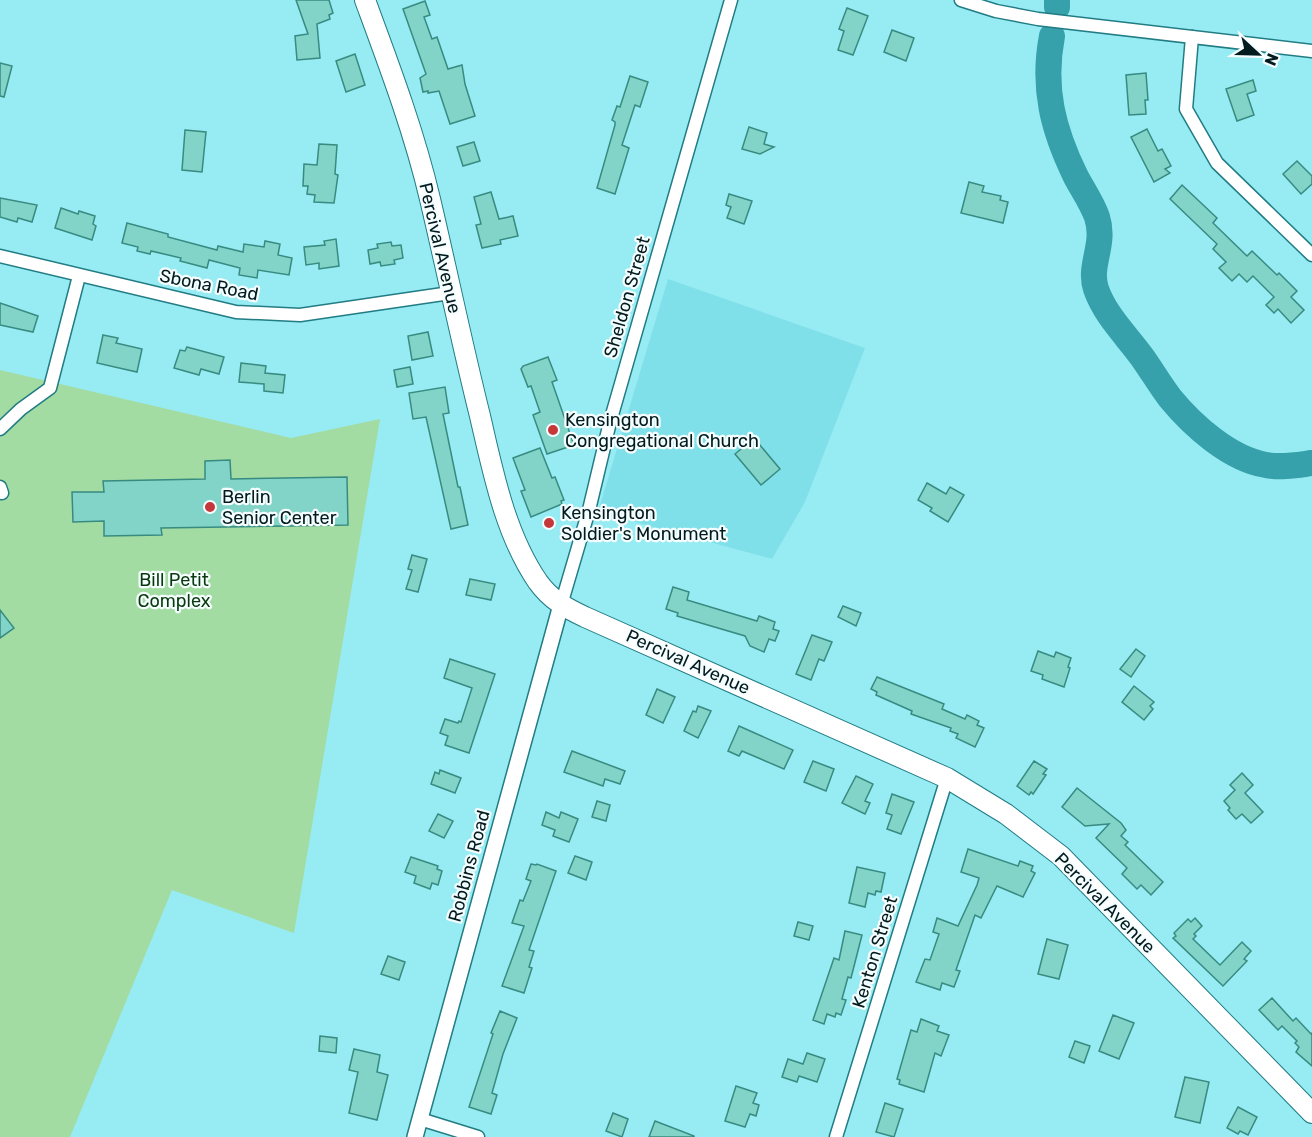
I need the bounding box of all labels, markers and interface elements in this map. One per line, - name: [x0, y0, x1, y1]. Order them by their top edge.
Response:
- north arrow: [1228, 24, 1288, 84]
- text: N: [1260, 51, 1282, 68]
- street label: Percival Avenue: [414, 181, 466, 315]
- street label: Sheldon Street: [599, 234, 655, 360]
- street label: Sbona Road: [158, 265, 260, 305]
- place label: Kensington Congregational Church: [565, 409, 759, 452]
- marker: Kensington Congregational Church: [546, 423, 560, 437]
- place label: Berlin Senior Center: [222, 486, 337, 529]
- marker: Berlin Senior Center: [203, 500, 217, 514]
- place label: Kensington Soldier's Monument: [561, 502, 726, 545]
- marker: Kensington Soldier's Monument: [542, 516, 556, 530]
- park label: Bill Petit Complex: [137, 569, 211, 612]
- street label: Percival Avenue: [623, 625, 753, 699]
- street label: Robbins Road: [443, 808, 495, 924]
- street label: Percival Avenue: [1050, 848, 1160, 958]
- street label: Kenton Street: [848, 893, 902, 1011]

